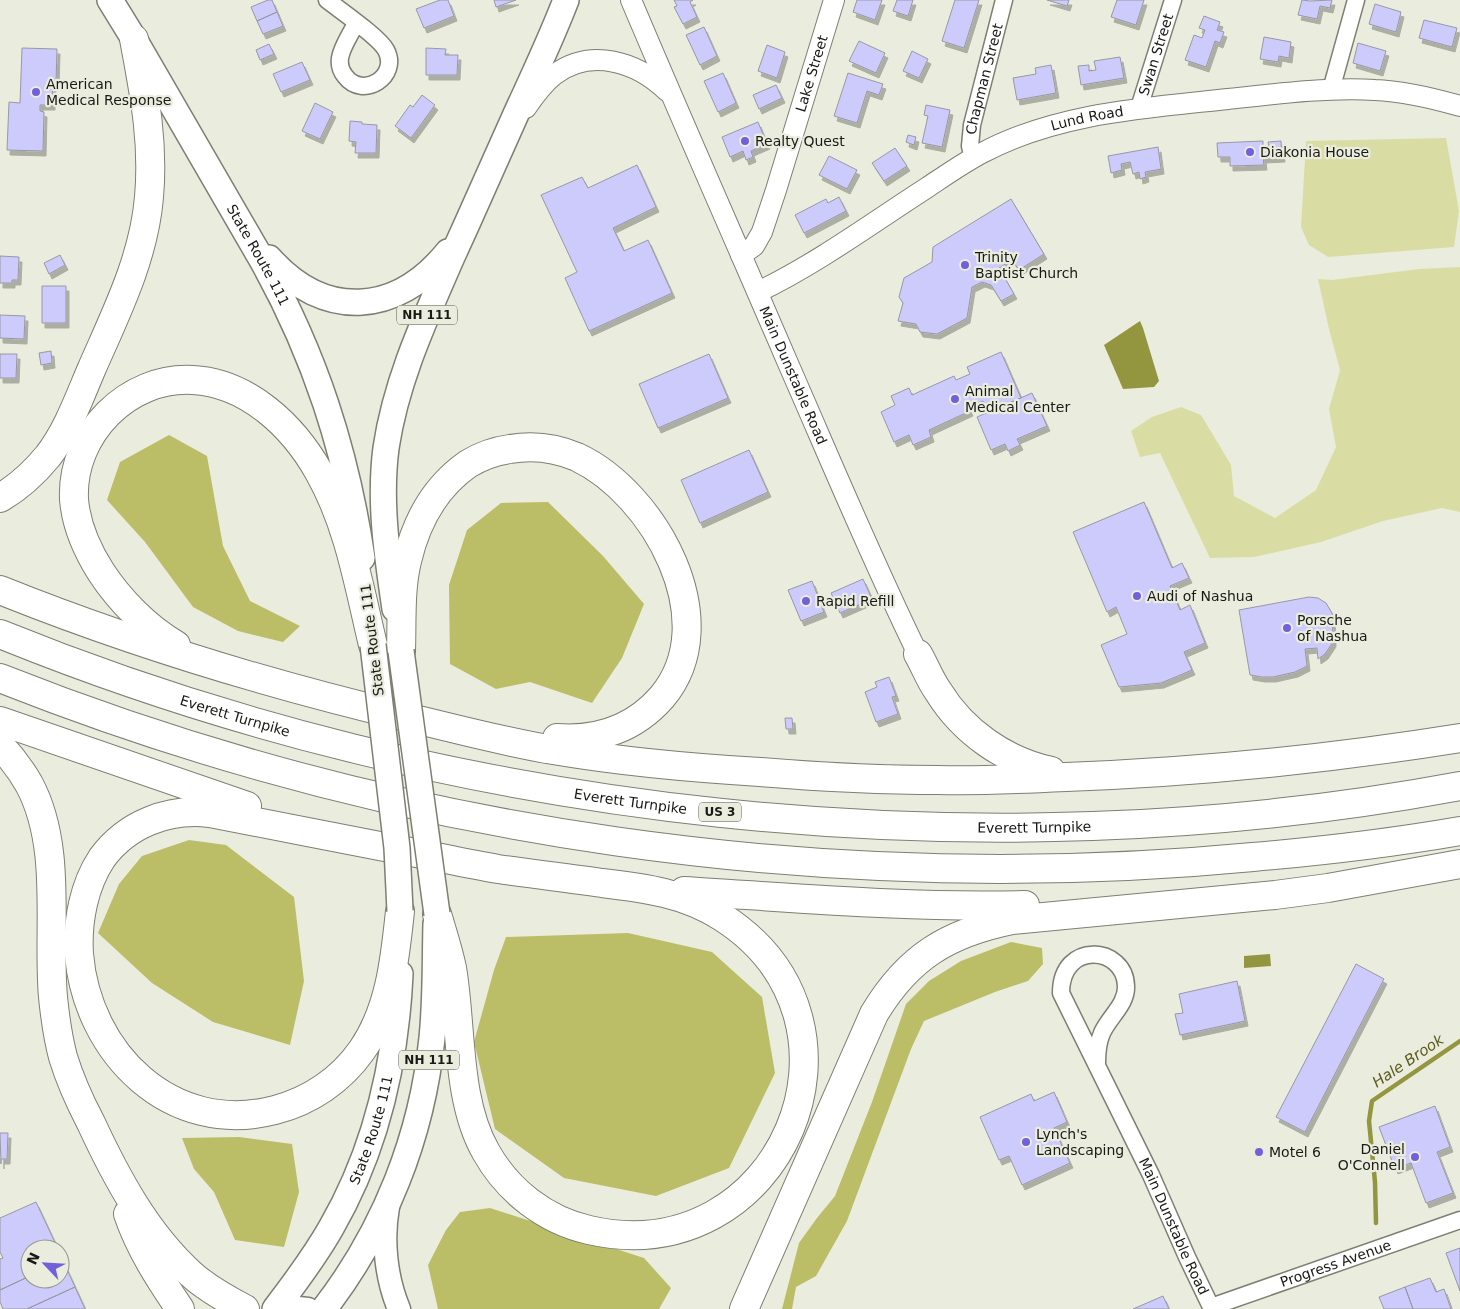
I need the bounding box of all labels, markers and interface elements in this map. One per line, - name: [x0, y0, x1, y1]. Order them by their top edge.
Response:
- street label: Swan Street: [1135, 11, 1176, 97]
- street label: Chapman Street: [963, 21, 1006, 135]
- street label: Lake Street: [792, 33, 831, 114]
- place label: American Medical Response: [46, 76, 171, 108]
- marker: American Medical Response: [30, 86, 42, 98]
- street label: Lund Road: [1049, 103, 1124, 134]
- place label: Realty Quest: [755, 133, 845, 149]
- marker: Realty Quest: [739, 135, 751, 147]
- place label: Diakonia House: [1260, 144, 1369, 160]
- marker: Diakonia House: [1244, 146, 1256, 158]
- street label: State Route 111: [224, 202, 293, 308]
- place label: Trinity Baptist Church: [974, 249, 1078, 281]
- marker: Trinity Baptist Church: [959, 259, 971, 271]
- street label: Main Dunstable Road: [756, 304, 830, 447]
- road number: NH 111: [397, 306, 457, 324]
- place label: Animal Medical Center: [965, 383, 1070, 415]
- marker: Animal Medical Center: [949, 393, 961, 405]
- street label: State Route 111: [357, 583, 387, 697]
- place label: Audi of Nashua: [1147, 588, 1253, 604]
- marker: Audi of Nashua: [1131, 590, 1143, 602]
- place label: Rapid Refill: [816, 593, 894, 609]
- marker: Rapid Refill: [800, 595, 812, 607]
- place label: Porsche of Nashua: [1297, 612, 1368, 644]
- marker: Porsche of Nashua: [1281, 622, 1293, 634]
- street label: Everett Turnpike: [178, 692, 292, 740]
- street label: Everett Turnpike: [573, 785, 688, 817]
- road number: US 3: [699, 802, 741, 822]
- street label: Everett Turnpike: [977, 818, 1091, 836]
- water label: Hale Brook: [1369, 1030, 1448, 1091]
- road number: NH 111: [399, 1050, 459, 1070]
- street label: State Route 111: [346, 1074, 395, 1187]
- place label: Lynch's Landscaping: [1036, 1126, 1124, 1158]
- marker: Lynch's Landscaping: [1020, 1136, 1032, 1148]
- place label: Daniel O'Connell: [1338, 1141, 1405, 1173]
- place label: Motel 6: [1269, 1144, 1321, 1160]
- marker: Motel 6: [1253, 1146, 1265, 1158]
- marker: Daniel O'Connell: [1409, 1151, 1421, 1163]
- street label: Main Dunstable Road: [1136, 1155, 1212, 1297]
- street label: Progress Avenue: [1278, 1237, 1393, 1290]
- north arrow: [20, 1239, 70, 1289]
- text: N: [23, 1250, 43, 1267]

